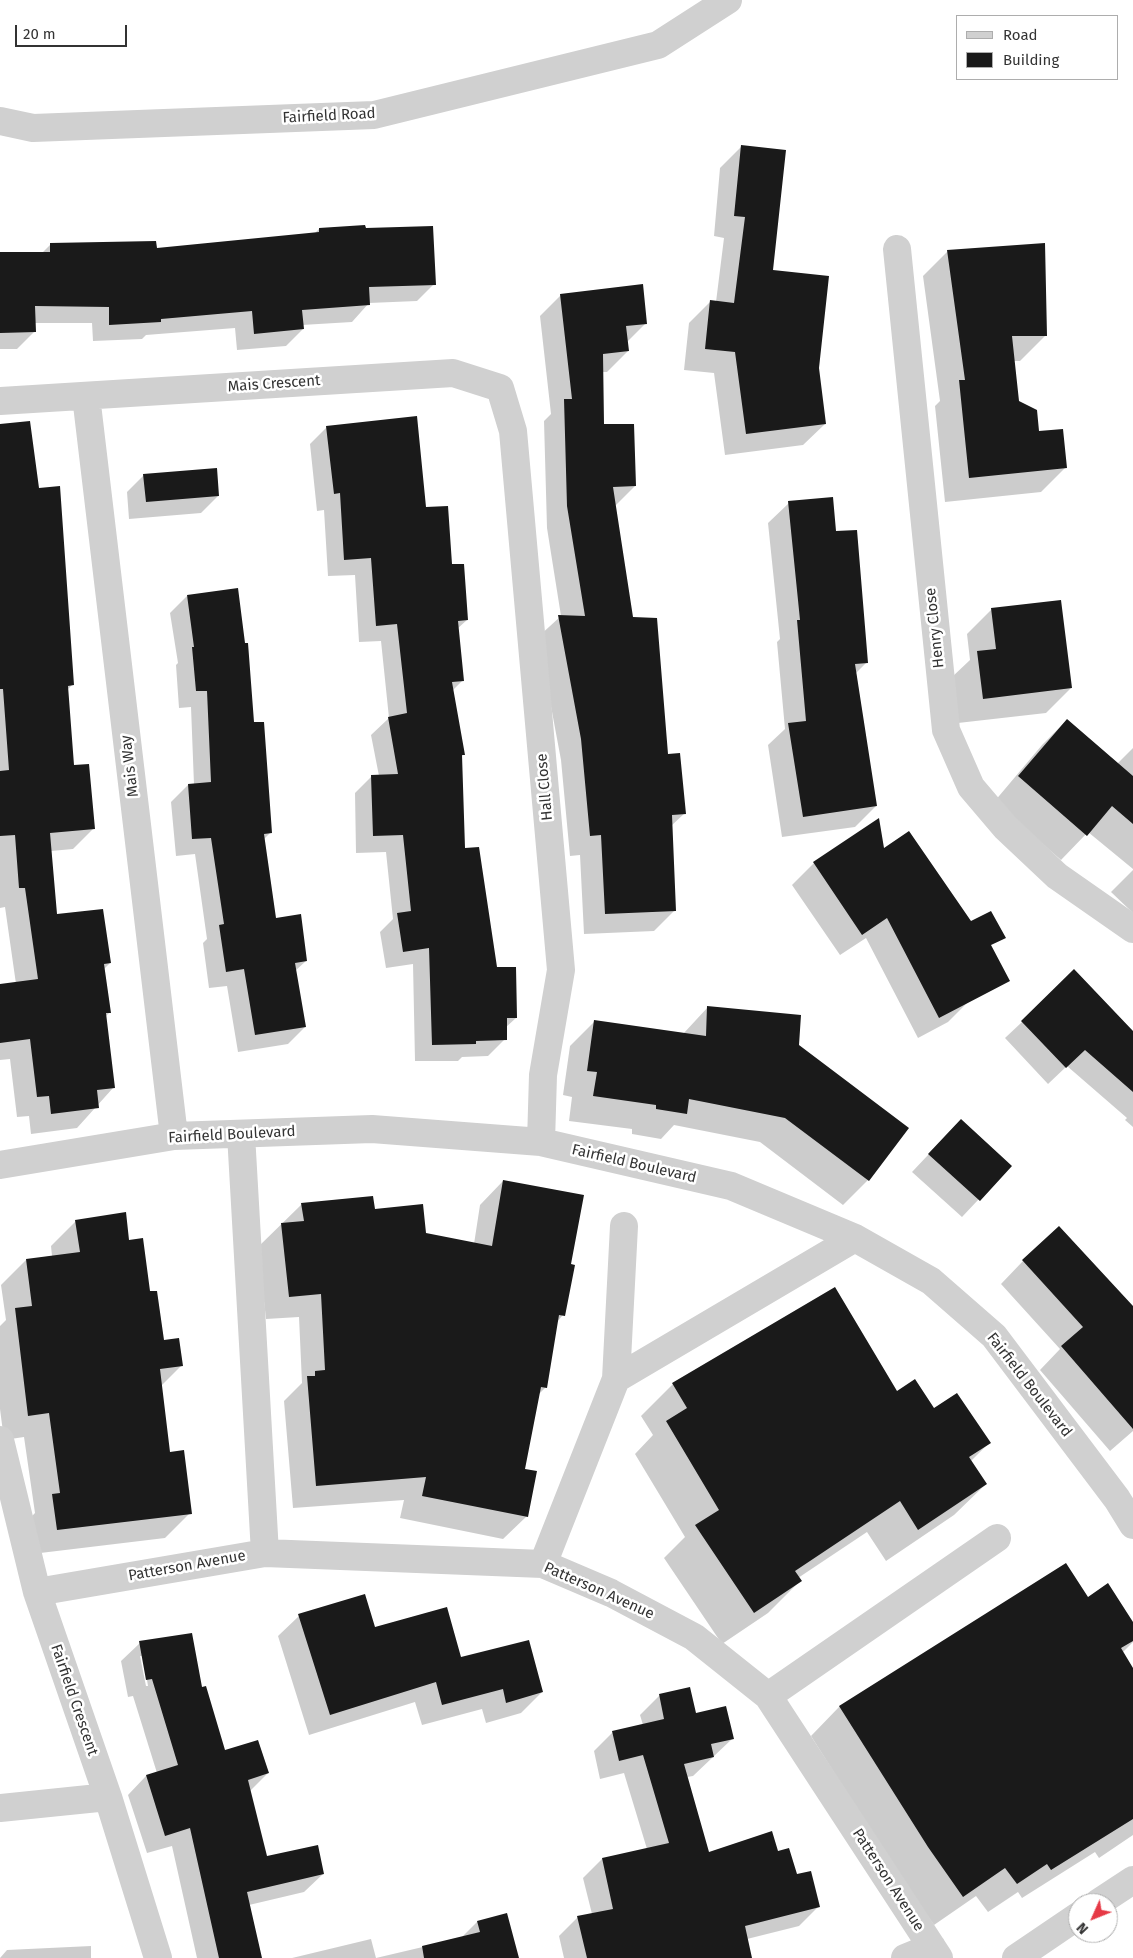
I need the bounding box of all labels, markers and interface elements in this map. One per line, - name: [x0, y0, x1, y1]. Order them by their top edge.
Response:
- scale bar: [18, 15, 130, 47]
- legend: [956, 15, 1118, 80]
- text: 20 m: [23, 25, 56, 43]
- text: Road: [1003, 26, 1038, 44]
- text: Building: [1003, 51, 1059, 69]
- street label: Fairfield Road: [282, 105, 376, 127]
- street label: Mais Crescent: [227, 372, 321, 396]
- street label: Henry Close: [922, 587, 948, 669]
- street label: Mais Way: [117, 734, 143, 798]
- street label: Hall Close: [533, 753, 557, 821]
- street label: Fairfield Boulevard: [168, 1123, 296, 1147]
- street label: Fairfield Boulevard: [570, 1141, 698, 1187]
- street label: Fairfield Boulevard: [983, 1329, 1075, 1441]
- street label: Patterson Avenue: [127, 1547, 247, 1585]
- street label: Patterson Avenue: [541, 1559, 657, 1623]
- street label: Fairfield Crescent: [47, 1642, 101, 1758]
- street label: Patterson Avenue: [848, 1825, 928, 1935]
- north arrow: [1068, 1893, 1118, 1943]
- text: N: [1073, 1919, 1092, 1937]

